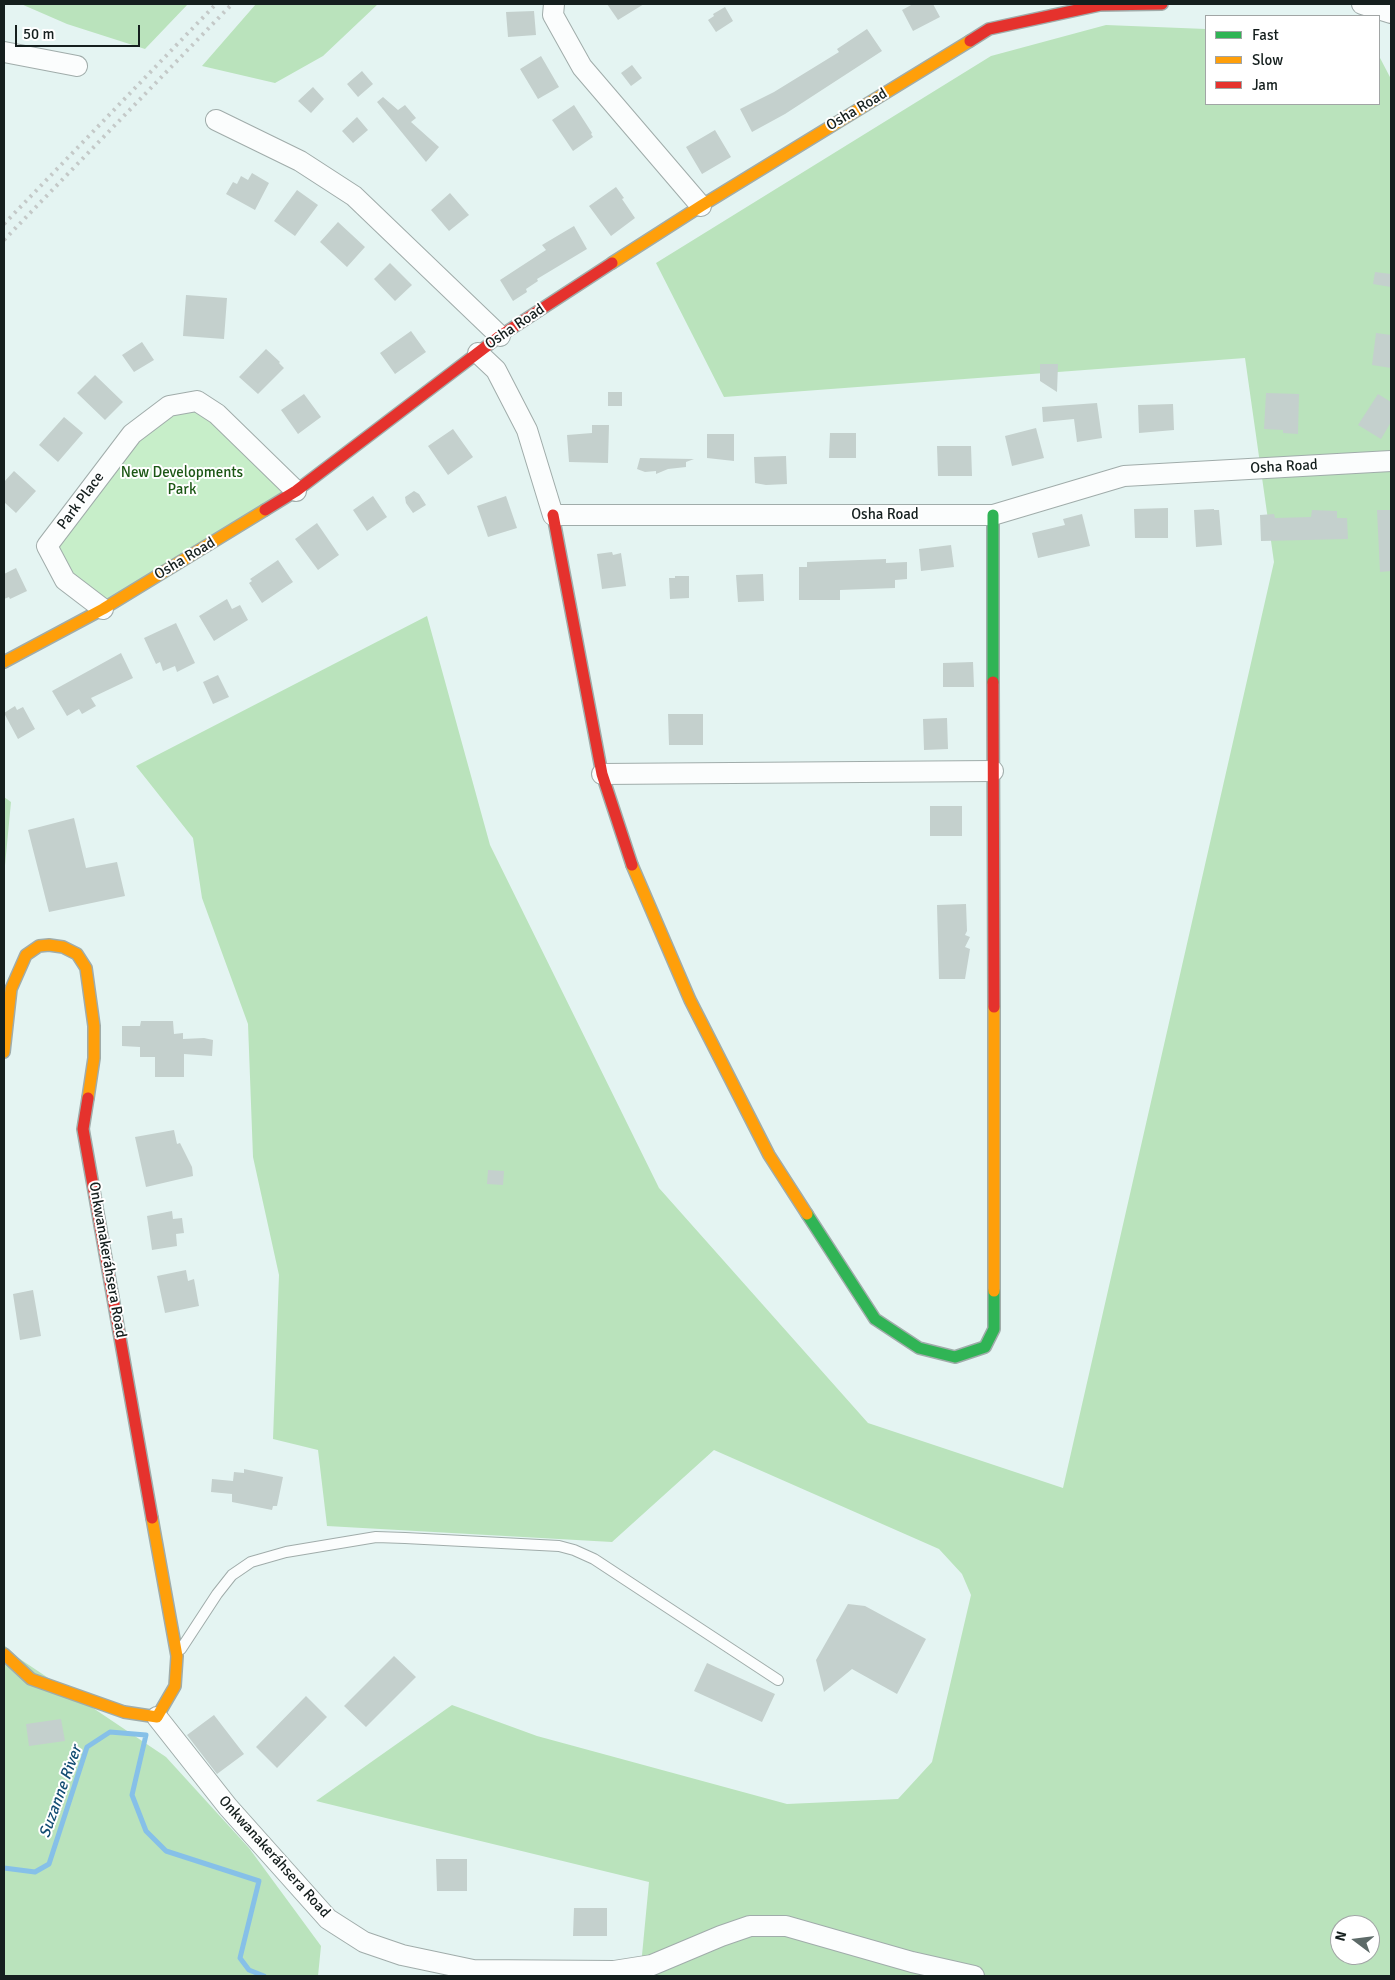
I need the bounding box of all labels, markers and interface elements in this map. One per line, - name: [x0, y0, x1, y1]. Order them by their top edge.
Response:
- scale bar: [18, 15, 142, 47]
- legend: [1205, 15, 1380, 105]
- text: 50 m: [23, 25, 54, 43]
- text: Fast: [1252, 26, 1279, 44]
- text: Slow: [1252, 51, 1283, 69]
- text: Jam: [1252, 76, 1278, 94]
- street label: Osha Road: [823, 85, 891, 135]
- street label: Osha Road: [482, 301, 548, 353]
- street label: Osha Road: [1250, 456, 1318, 478]
- park label: New Developments Park: [121, 464, 243, 499]
- street label: Park Place: [54, 469, 108, 533]
- street label: Osha Road: [851, 506, 919, 524]
- street label: Osha Road: [151, 534, 219, 584]
- street label: Onkwanakeráhsera Road: [84, 1181, 130, 1339]
- water label: Suzanne River: [35, 1743, 87, 1841]
- street label: Onkwanakeráhsera Road: [214, 1792, 334, 1922]
- north arrow: [1330, 1915, 1380, 1965]
- text: N: [1332, 1929, 1350, 1943]

